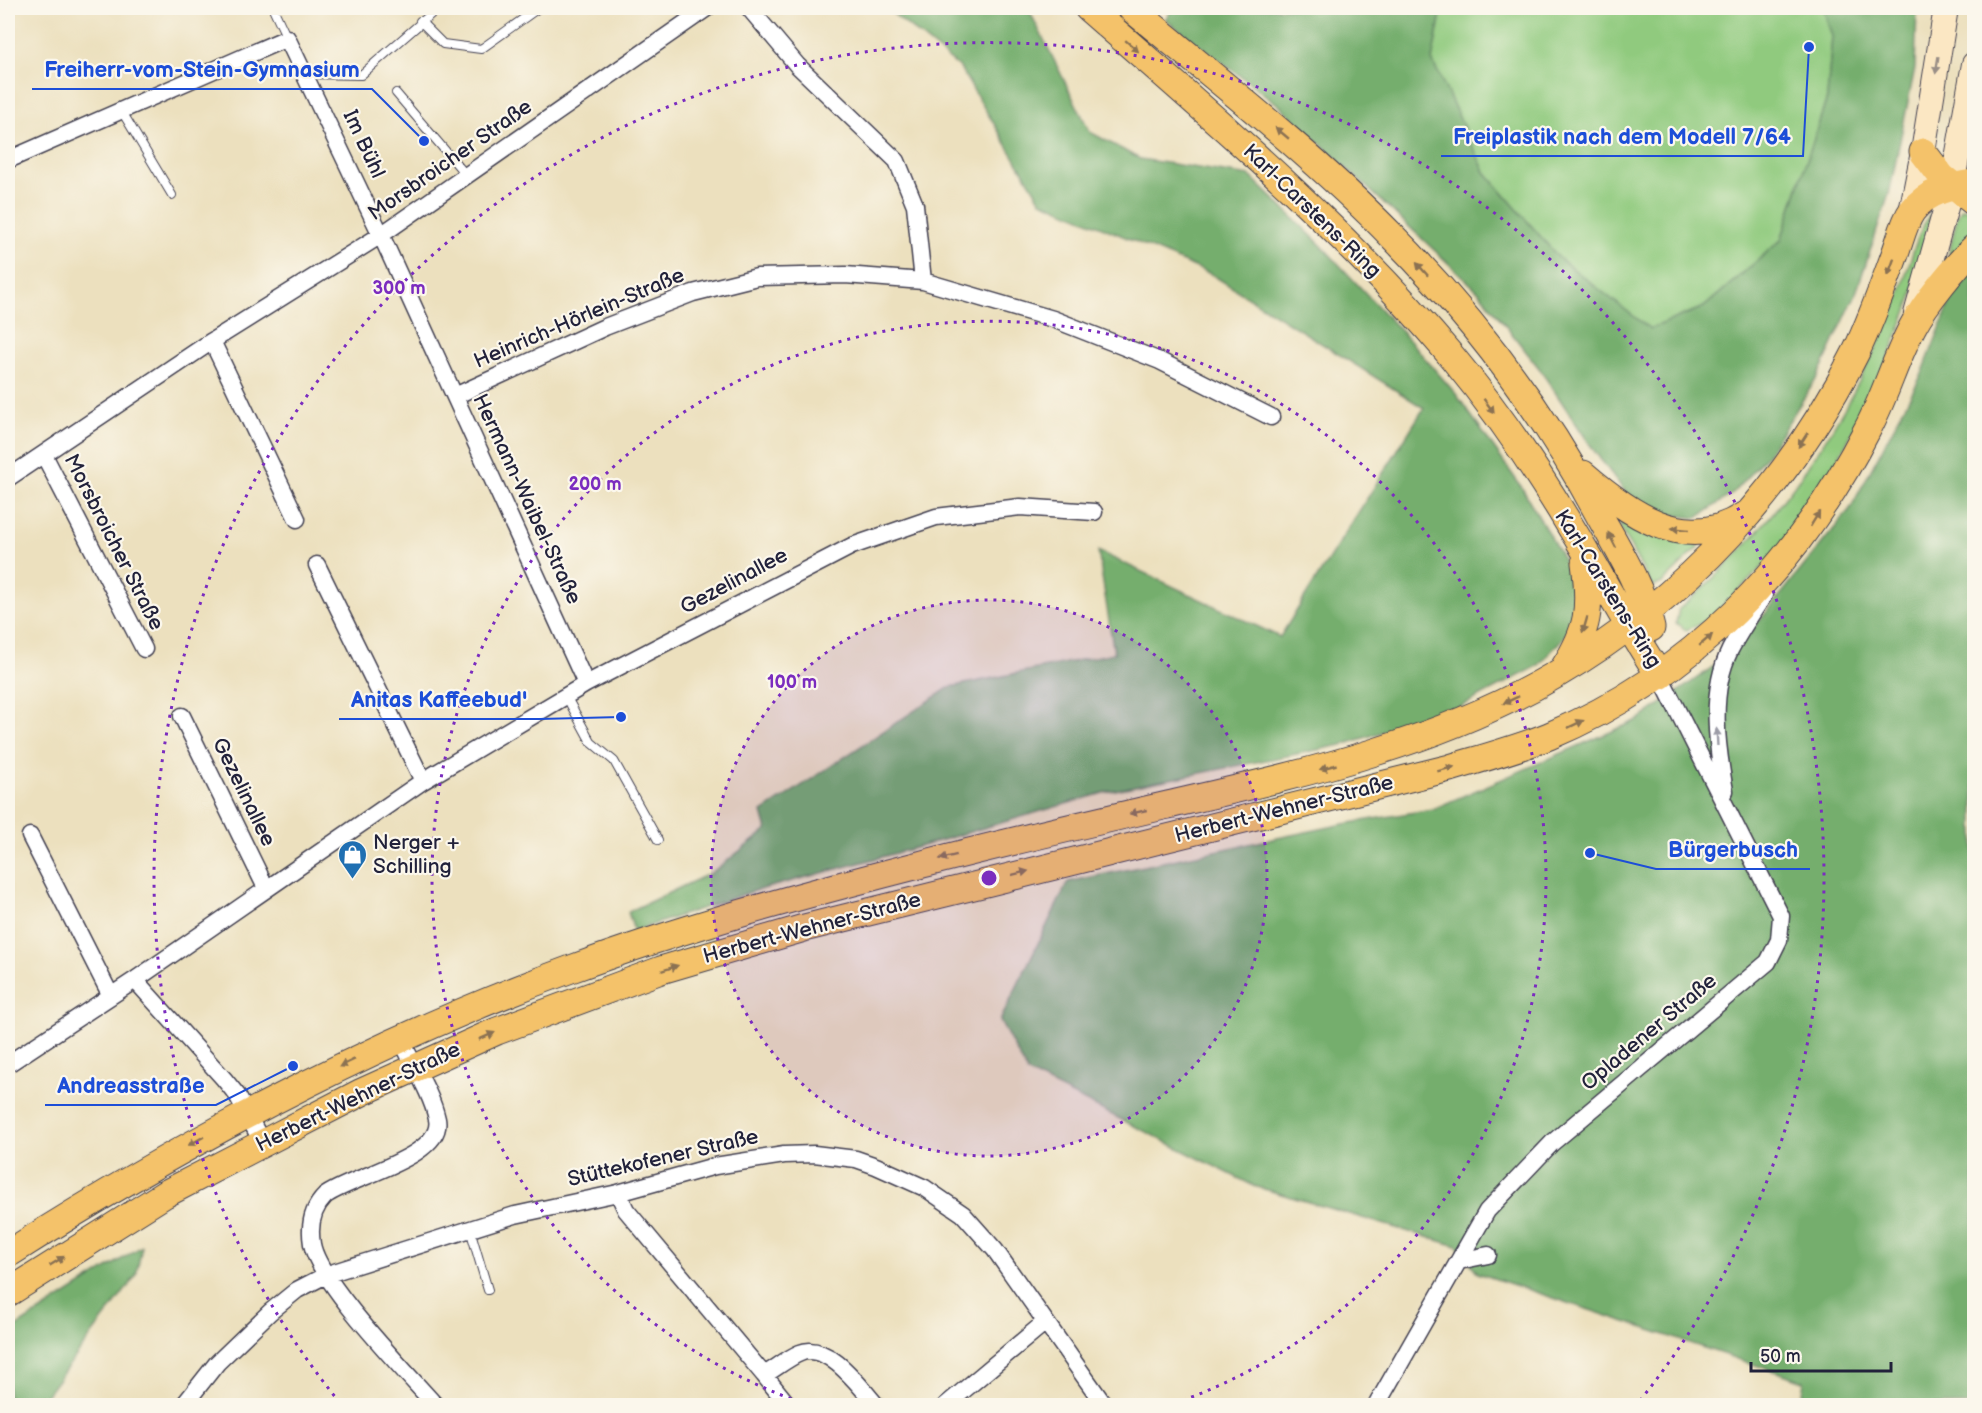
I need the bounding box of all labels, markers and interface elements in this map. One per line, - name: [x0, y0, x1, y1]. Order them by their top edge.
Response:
- one-way arrow: [1124, 39, 1139, 52]
- callout: Freiherr-vom-Stein-Gymnasium: [32, 49, 372, 89]
- one-way arrow: [1933, 56, 1942, 75]
- text: Freiherr-vom-Stein-Gymnasium: [44, 57, 360, 84]
- street label: Morsbroicher Straße: [363, 94, 537, 226]
- street label: Im Bühl: [337, 106, 391, 182]
- callout: Freiplastik nach dem Modell 7/64: [1441, 116, 1803, 156]
- text: Freiplastik nach dem Modell 7/64: [1453, 124, 1791, 151]
- one-way arrow: [1274, 127, 1290, 140]
- street label: Karl-Carstens-Ring: [1238, 139, 1386, 283]
- one-way arrow: [1885, 258, 1895, 276]
- one-way arrow: [1415, 261, 1429, 276]
- street label: Heinrich-Hörlein-Straße: [470, 262, 688, 374]
- text: 300 m: [372, 278, 426, 299]
- street label: Hermann-Waibel-Straße: [467, 390, 587, 608]
- one-way arrow: [1483, 398, 1495, 414]
- one-way arrow: [1798, 432, 1809, 448]
- street label: Morsbroicher Straße: [59, 450, 169, 634]
- text: 200 m: [568, 474, 622, 495]
- street label: Karl-Carstens-Ring: [1549, 505, 1667, 673]
- one-way arrow: [1809, 511, 1820, 527]
- one-way arrow: [1670, 524, 1689, 534]
- one-way arrow: [1607, 531, 1617, 548]
- street label: Gezelinallee: [676, 542, 792, 620]
- one-way arrow: [1580, 616, 1589, 634]
- one-way arrow: [1698, 634, 1713, 647]
- text: 100 m: [767, 672, 817, 693]
- callout: Anitas Kaffeebud': [339, 679, 539, 719]
- text: Anitas Kaffeebud': [350, 687, 527, 714]
- one-way arrow: [1502, 695, 1519, 704]
- one-way arrow: [1567, 719, 1584, 728]
- one-way arrow: [1713, 728, 1722, 747]
- street label: Gezelinallee: [207, 734, 281, 850]
- one-way arrow: [1319, 762, 1337, 772]
- one-way arrow: [1437, 764, 1455, 774]
- street label: Herbert-Wehner-Straße: [1172, 770, 1396, 848]
- one-way arrow: [1129, 807, 1147, 817]
- callout: Bürgerbusch: [1656, 829, 1810, 869]
- place label: Nerger + Schilling: [373, 830, 460, 879]
- text: Bürgerbusch: [1668, 837, 1798, 864]
- shop icon: Nerger + Schilling: [336, 838, 368, 880]
- one-way arrow: [939, 853, 958, 863]
- centre of rings: [979, 868, 999, 888]
- one-way arrow: [1011, 868, 1029, 878]
- street label: Herbert-Wehner-Straße: [700, 887, 924, 969]
- one-way arrow: [661, 963, 679, 972]
- street label: Opladener Straße: [1576, 968, 1722, 1096]
- one-way arrow: [478, 1031, 495, 1040]
- street label: Herbert-Wehner-Straße: [252, 1037, 464, 1157]
- one-way arrow: [339, 1059, 356, 1068]
- callout: Andreasstraße: [45, 1065, 216, 1105]
- text: Andreasstraße: [56, 1073, 205, 1100]
- street label: Stüttekofener Straße: [565, 1124, 761, 1192]
- one-way arrow: [187, 1136, 204, 1146]
- one-way arrow: [49, 1256, 65, 1267]
- scale bar: [1751, 1335, 1890, 1373]
- text: 50 m: [1760, 1346, 1801, 1367]

